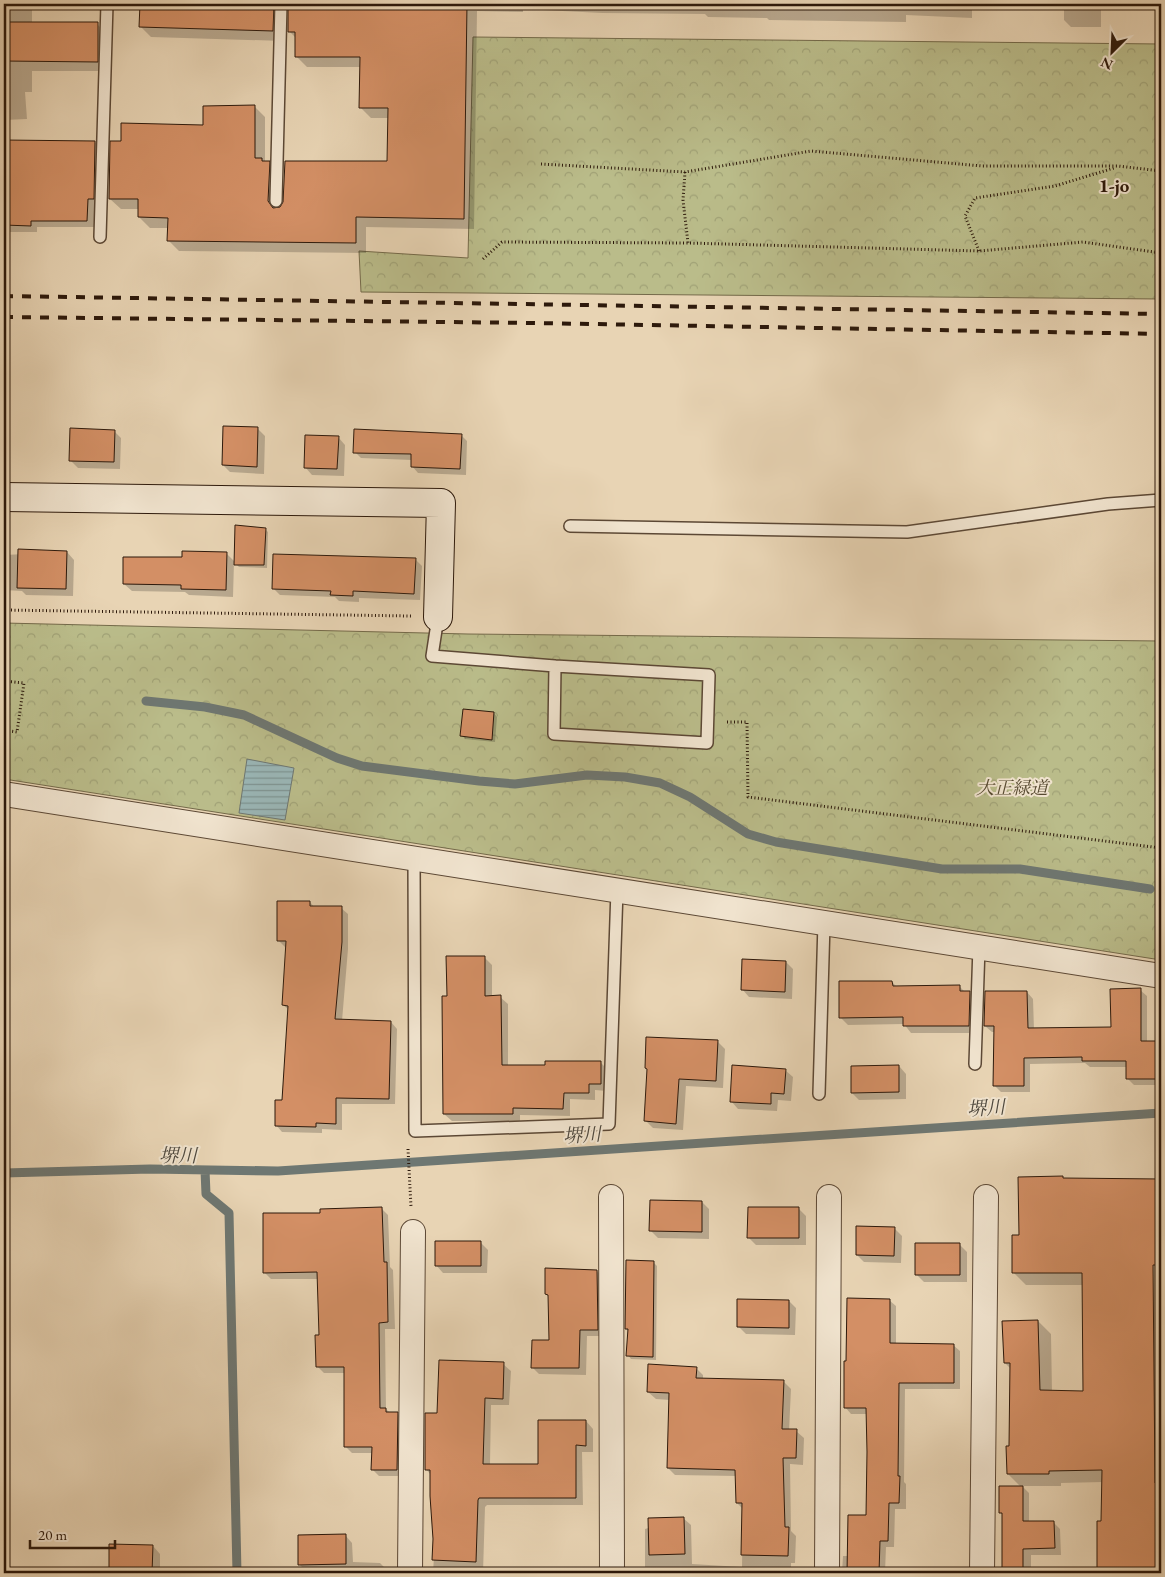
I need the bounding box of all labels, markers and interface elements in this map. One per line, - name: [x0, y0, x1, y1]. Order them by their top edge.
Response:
- north arrow: [1088, 28, 1138, 78]
- text: N: [1097, 53, 1116, 74]
- district label: 1-jo: [1099, 173, 1130, 198]
- park label: 大正緑道: [976, 776, 1051, 799]
- water label: 堺川: [966, 1094, 1008, 1122]
- water label: 堺川: [562, 1121, 604, 1149]
- water label: 堺川: [159, 1143, 199, 1168]
- scale bar: [30, 1517, 115, 1549]
- text: 20 m: [38, 1525, 67, 1544]

